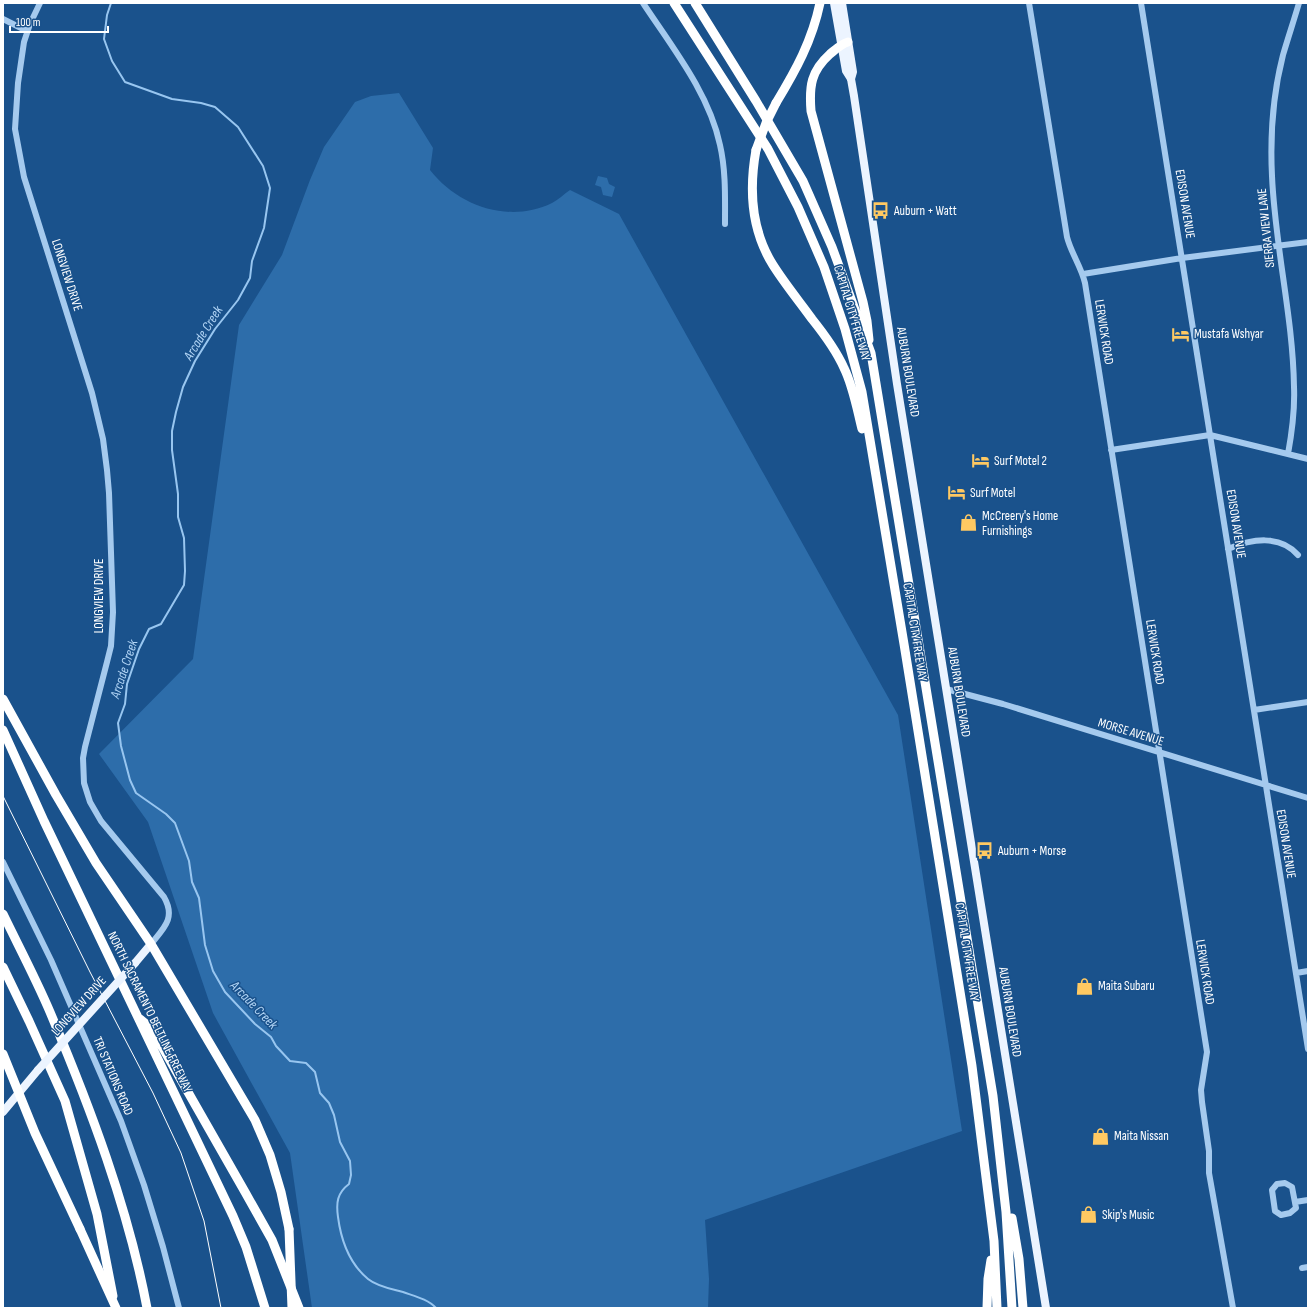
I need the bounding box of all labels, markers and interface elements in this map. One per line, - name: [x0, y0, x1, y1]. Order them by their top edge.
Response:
- scale bar: [10, 8, 108, 34]
- text: 100 m: [16, 15, 41, 30]
- street label: EDISON AVENUE: [1172, 168, 1198, 240]
- street label: SIERRA VIEW LANE: [1254, 187, 1278, 269]
- bus stop icon: Auburn + Watt: [871, 201, 891, 221]
- place label: Auburn + Watt: [893, 203, 957, 219]
- street label: LONGVIEW DRIVE: [48, 237, 86, 313]
- street label: CAPITAL CITY FREEWAY: [830, 263, 874, 363]
- street label: LERWICK ROAD: [1091, 298, 1117, 366]
- water label: Arcade Creek: [179, 302, 227, 364]
- hotel icon: Mustafa Wshyar: [1171, 324, 1191, 344]
- street label: AUBURN BOULEVARD: [893, 325, 923, 418]
- place label: Mustafa Wshyar: [1194, 326, 1264, 342]
- hotel icon: Surf Motel 2: [971, 451, 991, 471]
- place label: Surf Motel 2: [994, 453, 1047, 469]
- hotel icon: Surf Motel: [947, 483, 967, 503]
- place label: Surf Motel: [970, 485, 1015, 501]
- street label: EDISON AVENUE: [1223, 488, 1249, 560]
- place label: McCreery's Home Furnishings: [982, 508, 1058, 539]
- shop icon: McCreery's Home Furnishings: [959, 513, 979, 533]
- street label: LONGVIEW DRIVE: [91, 559, 107, 633]
- street label: CAPITAL CITY FREEWAY: [899, 582, 931, 683]
- street label: LERWICK ROAD: [1142, 618, 1168, 686]
- water label: Arcade Creek: [106, 637, 142, 702]
- street label: AUBURN BOULEVARD: [944, 645, 974, 738]
- street label: MORSE AVENUE: [1096, 714, 1166, 750]
- street label: EDISON AVENUE: [1273, 808, 1299, 880]
- bus stop icon: Auburn + Morse: [975, 841, 995, 861]
- place label: Auburn + Morse: [997, 843, 1066, 859]
- street label: CAPITAL CITY FREEWAY: [951, 902, 983, 1003]
- street label: NORTH SACRAMENTO BELTLINE FREEWAY: [104, 929, 196, 1096]
- street label: LERWICK ROAD: [1192, 938, 1218, 1006]
- street label: AUBURN BOULEVARD: [995, 965, 1025, 1058]
- street label: LONGVIEW DRIVE: [48, 973, 110, 1039]
- water label: Arcade Creek: [226, 976, 282, 1033]
- shop icon: Maita Subaru: [1075, 976, 1095, 996]
- place label: Maita Subaru: [1098, 978, 1155, 994]
- street label: TRI STATIONS ROAD: [89, 1034, 137, 1118]
- shop icon: Maita Nissan: [1091, 1126, 1111, 1146]
- place label: Maita Nissan: [1114, 1128, 1169, 1144]
- shop icon: Skip's Music: [1079, 1205, 1099, 1225]
- place label: Skip's Music: [1102, 1207, 1155, 1223]

